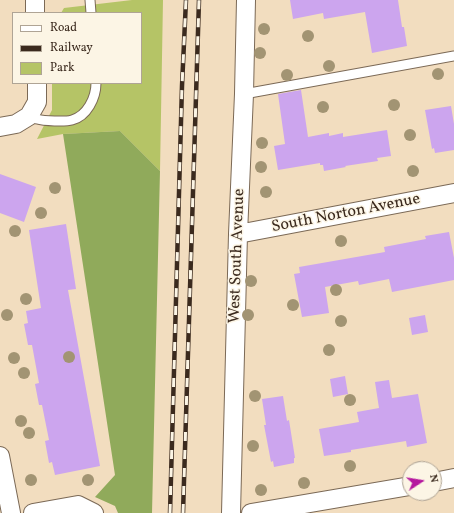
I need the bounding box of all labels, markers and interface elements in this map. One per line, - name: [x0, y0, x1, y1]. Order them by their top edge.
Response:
- legend: [12, 12, 142, 84]
- text: Road: [50, 20, 77, 36]
- text: Railway: [50, 40, 93, 56]
- text: Park: [50, 60, 75, 76]
- street label: West South Avenue: [226, 188, 250, 324]
- street label: South Norton Avenue: [270, 190, 422, 238]
- north arrow: [402, 461, 442, 501]
- text: N: [425, 473, 441, 484]

